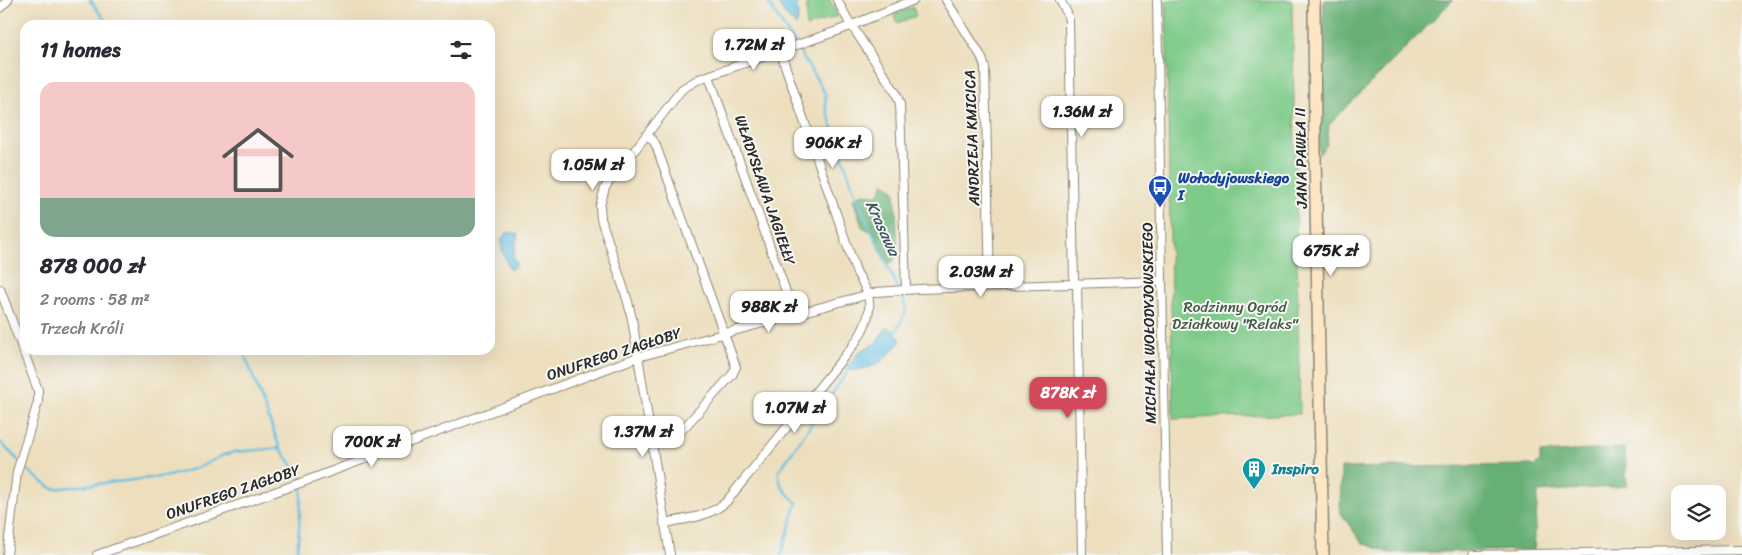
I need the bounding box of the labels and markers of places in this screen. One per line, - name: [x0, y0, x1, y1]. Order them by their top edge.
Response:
- pin: 1.72M zł: [702, 28, 806, 71]
- pin: 1.36M zł: [1030, 96, 1134, 138]
- pin: 906K zł: [787, 126, 879, 169]
- pin: 1.05M zł: [541, 148, 645, 191]
- place label: Wołodyjowskiego I: [1177, 165, 1290, 208]
- bus stop icon: Wołodyjowskiego I: [1147, 174, 1173, 208]
- pin: 675K zł: [1285, 234, 1377, 277]
- pin: 2.03M zł: [929, 256, 1033, 298]
- pin: 988K zł: [723, 290, 815, 333]
- pin: 878K zł: [1022, 376, 1114, 419]
- pin: 1.07M zł: [743, 392, 847, 434]
- pin: 1.37M zł: [591, 416, 695, 458]
- pin: 700K zł: [326, 426, 418, 468]
- building icon: Inspiro: [1241, 456, 1267, 490]
- place label: Inspiro: [1271, 456, 1319, 482]

